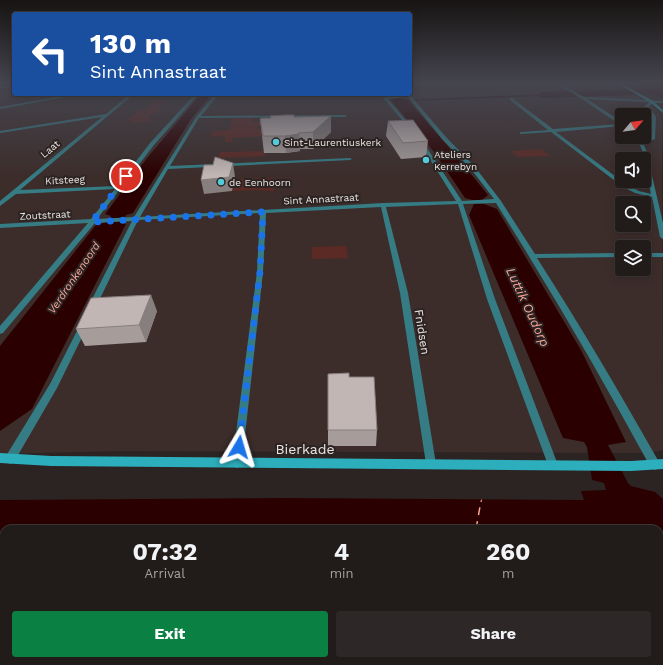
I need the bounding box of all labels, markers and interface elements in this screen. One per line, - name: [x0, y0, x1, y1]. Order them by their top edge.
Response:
- text: 130 m: [90, 27, 171, 60]
- icon: left: [24, 28, 76, 80]
- text: Sint Annastraat: [90, 61, 226, 82]
- north arrow: [615, 108, 651, 144]
- map controls: [615, 108, 651, 276]
- street label: Laat: [38, 137, 62, 160]
- marker: Sint-Laurentiuskerk: [271, 137, 281, 147]
- place label: Sint-Laurentiuskerk: [284, 137, 382, 148]
- place label: Ateliers Kerrebyn: [434, 149, 477, 172]
- button: sound: [615, 152, 651, 188]
- marker: Ateliers Kerrebyn: [421, 155, 431, 165]
- pin: [109, 159, 143, 193]
- icon: arrive: [115, 165, 137, 187]
- street label: Kitsteeg: [45, 173, 86, 187]
- marker: de Eenhoorn: [216, 177, 226, 187]
- place label: de Eenhoorn: [229, 177, 291, 188]
- street label: Sint Annastraat: [283, 191, 360, 206]
- button: search: [615, 196, 651, 232]
- street label: Zoutstraat: [19, 208, 72, 222]
- water label: Verdronkenoord: [45, 239, 103, 316]
- button: layers: [615, 240, 651, 276]
- water label: Luttik Oudorp: [503, 265, 553, 349]
- street label: Fnidsen: [412, 308, 432, 356]
- position arrow: [218, 426, 260, 468]
- street label: Bierkade: [275, 441, 335, 457]
- text: 07:32: [132, 538, 197, 566]
- text: 4: [334, 538, 349, 566]
- text: 260: [486, 538, 531, 566]
- text: Arrival: [145, 566, 185, 581]
- text: min: [330, 566, 354, 581]
- text: m: [502, 566, 514, 581]
- button: Exit: [12, 611, 328, 657]
- button: Share: [336, 611, 651, 657]

